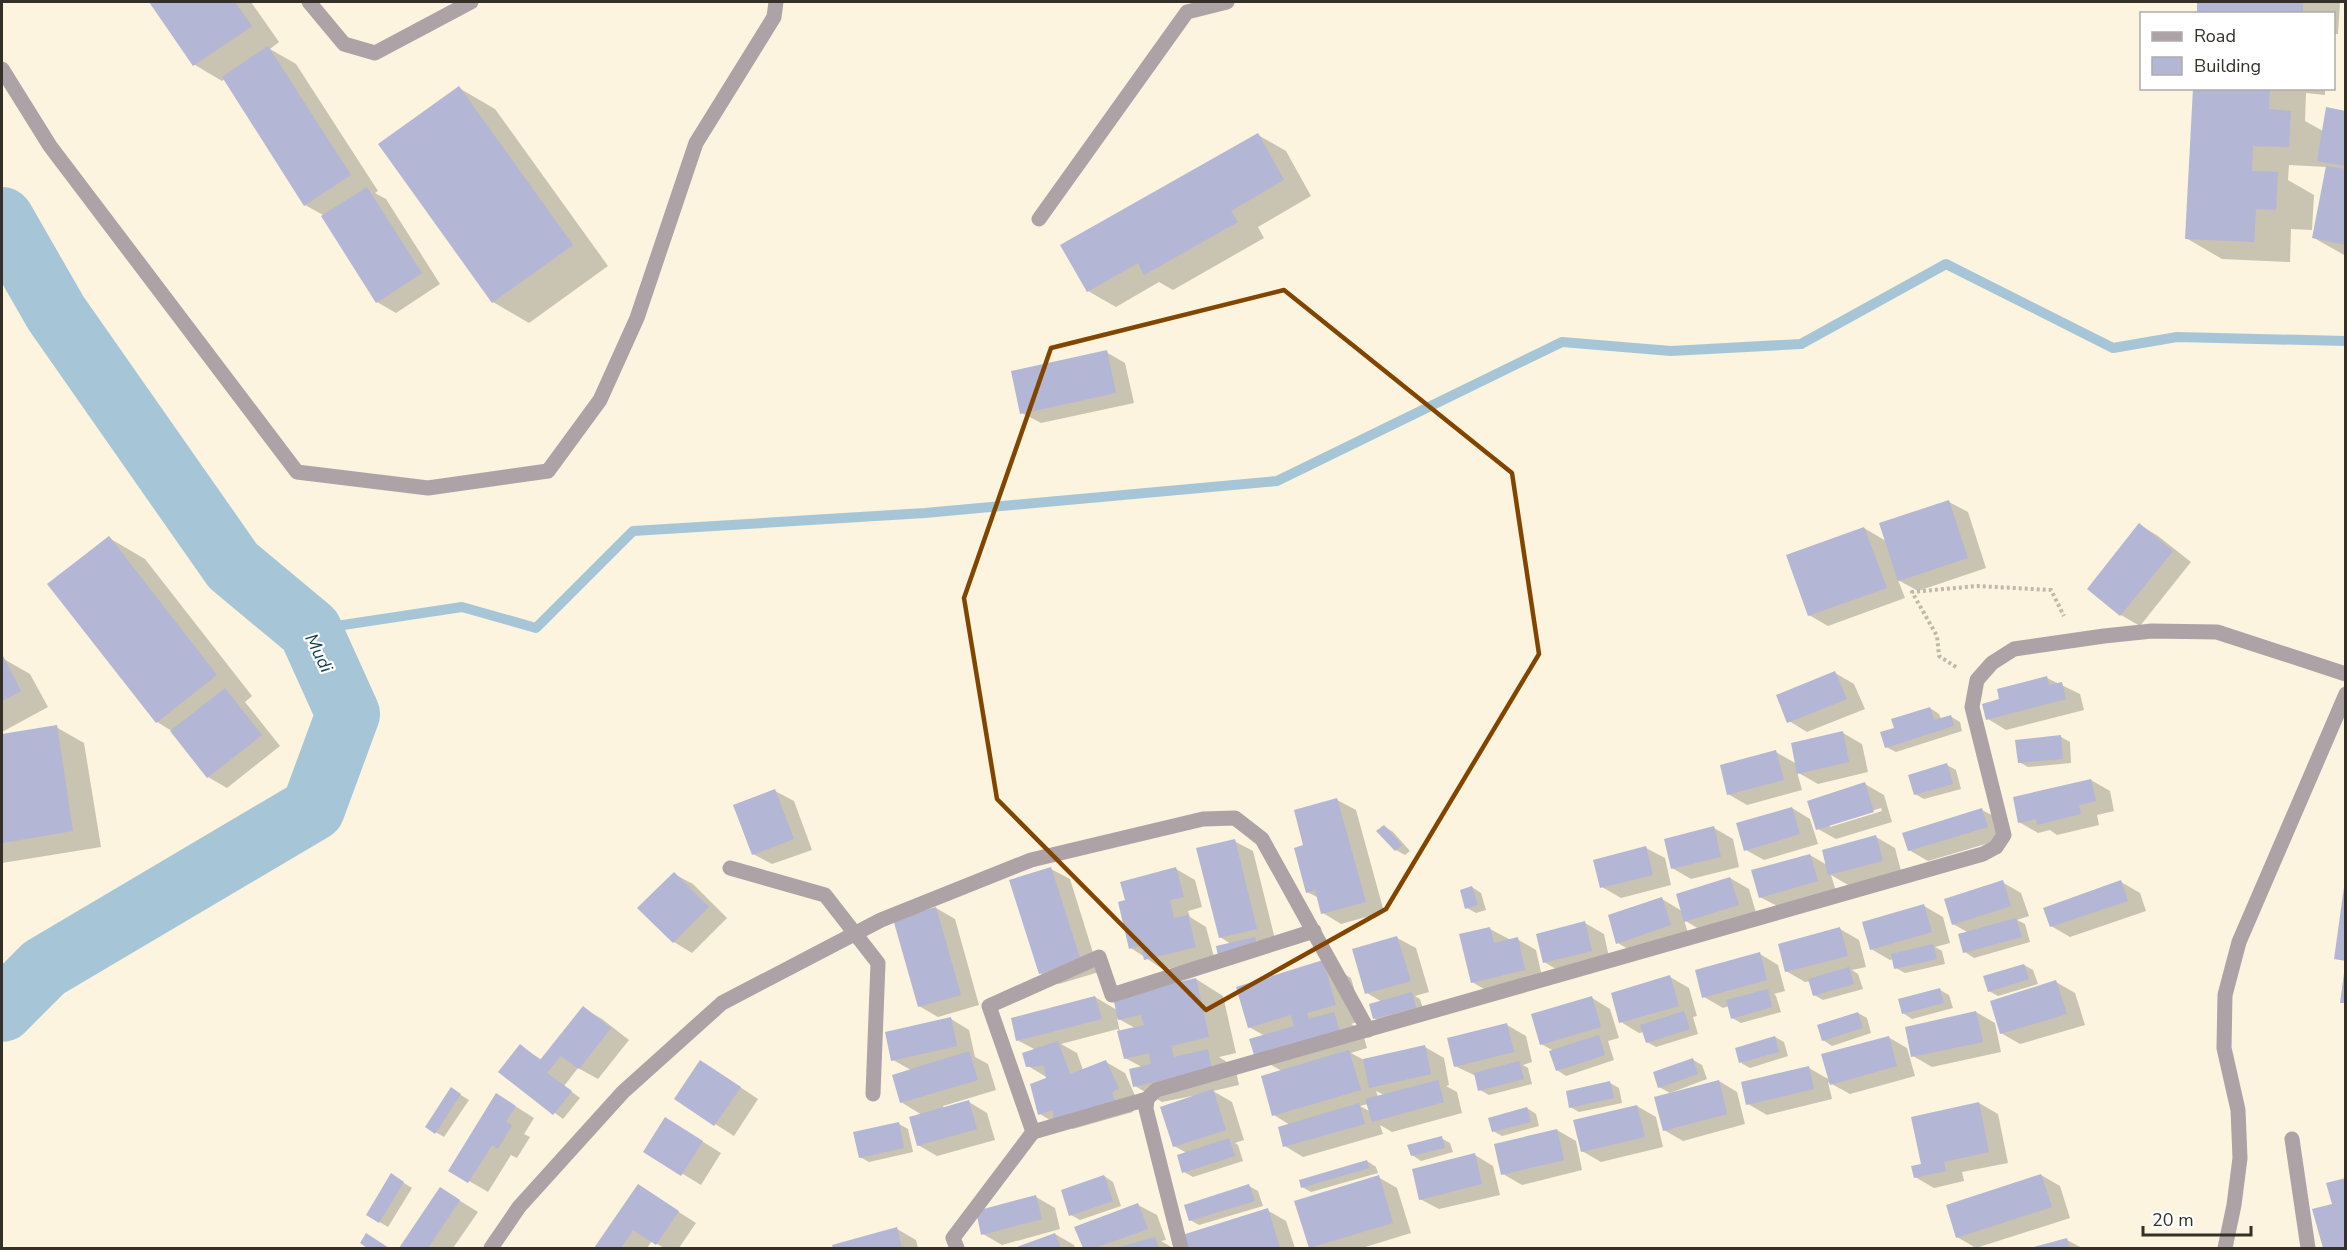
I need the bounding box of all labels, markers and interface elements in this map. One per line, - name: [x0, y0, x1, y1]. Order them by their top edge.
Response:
- legend: [2140, 12, 2335, 90]
- text: Road: [2194, 24, 2236, 48]
- text: Building: [2194, 54, 2261, 78]
- water label: Mudi: [299, 630, 339, 677]
- scale bar: [2143, 1199, 2251, 1237]
- text: 20 m: [2152, 1208, 2194, 1232]

